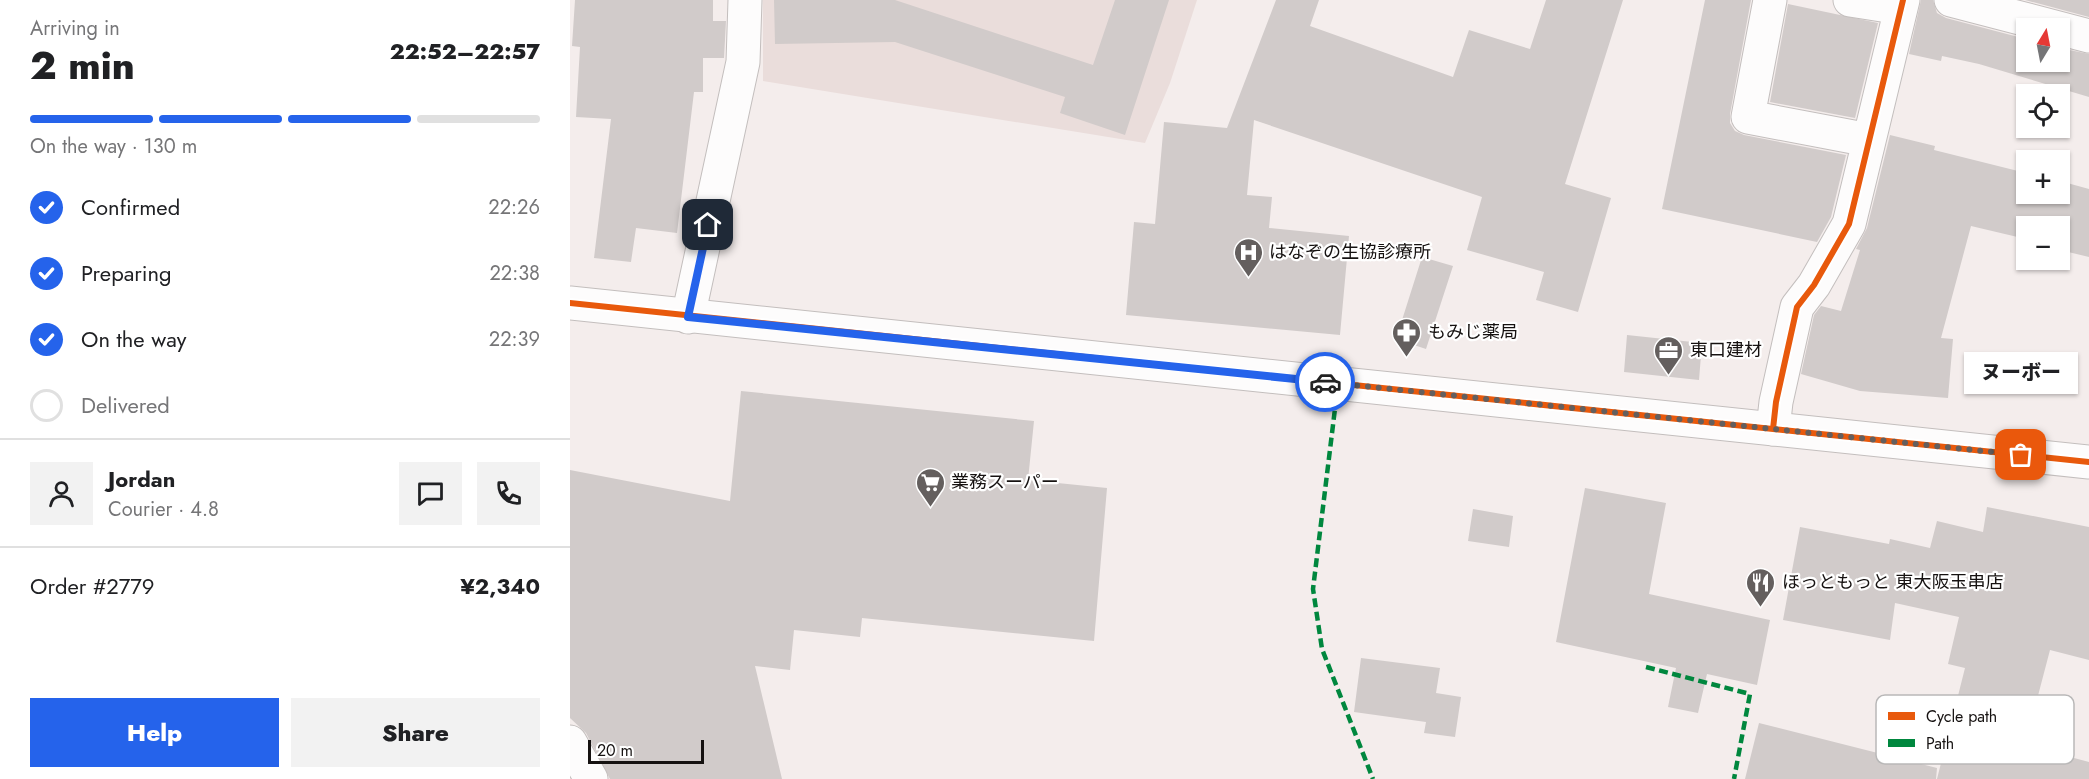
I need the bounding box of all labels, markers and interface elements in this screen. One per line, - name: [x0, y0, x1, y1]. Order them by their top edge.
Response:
- text: Arriving in: [30, 14, 120, 43]
- north arrow: [2016, 18, 2070, 72]
- map controls: [2016, 18, 2070, 270]
- text: 22:52–22:57: [390, 35, 540, 67]
- text: 2 min: [30, 37, 135, 94]
- button: locate: [2016, 84, 2070, 138]
- text: On the way · 130 m: [30, 132, 197, 161]
- button: +: [2016, 150, 2070, 204]
- icon: check: [30, 191, 63, 224]
- text: Confirmed: [81, 191, 180, 223]
- text: 22:26: [488, 193, 540, 222]
- pin: [682, 199, 733, 250]
- icon: home: [691, 208, 724, 241]
- button: −: [2016, 216, 2070, 270]
- hospital icon: はなぞの生協診療所: [1232, 236, 1264, 278]
- place label: はなぞの生協診療所: [1269, 239, 1431, 265]
- icon: check: [30, 257, 63, 290]
- text: Preparing: [81, 257, 172, 289]
- text: 22:38: [489, 259, 540, 288]
- pharmacy icon: もみじ薬局: [1391, 316, 1423, 358]
- place label: もみじ薬局: [1428, 319, 1518, 345]
- icon: check: [30, 323, 63, 356]
- text: On the way: [81, 323, 186, 355]
- text: 22:39: [489, 325, 540, 354]
- office icon: 東口建材: [1653, 334, 1685, 376]
- place label: 東口建材: [1690, 337, 1762, 363]
- courier: [1295, 352, 1355, 412]
- callout: ヌーボー: [1964, 353, 2078, 395]
- text: ヌーボー: [1981, 358, 2061, 387]
- icon: car: [1309, 366, 1342, 399]
- text: Delivered: [81, 389, 170, 421]
- pin: [1995, 429, 2046, 480]
- icon: bag: [2004, 438, 2037, 471]
- button: person: [30, 462, 93, 525]
- button: chat: [399, 462, 462, 525]
- button: phone: [477, 462, 540, 525]
- text: Jordan: [108, 463, 175, 495]
- supermarket icon: 業務スーパー: [914, 466, 946, 508]
- place label: 業務スーパー: [951, 469, 1059, 495]
- text: Courier · 4.8: [108, 495, 219, 524]
- restaurant icon: ほっともっと 東大阪玉串店: [1745, 566, 1777, 608]
- place label: ほっともっと 東大阪玉串店: [1782, 569, 2003, 595]
- text: Order #2779: [30, 570, 155, 602]
- text: ¥2,340: [460, 570, 540, 602]
- legend: [1876, 695, 2074, 764]
- button: Help: [30, 698, 279, 767]
- button: Share: [291, 698, 540, 767]
- text: Cycle path: [1926, 705, 1997, 728]
- text: Path: [1926, 732, 1954, 755]
- scale bar: [588, 737, 704, 764]
- text: 20 m: [597, 739, 633, 762]

